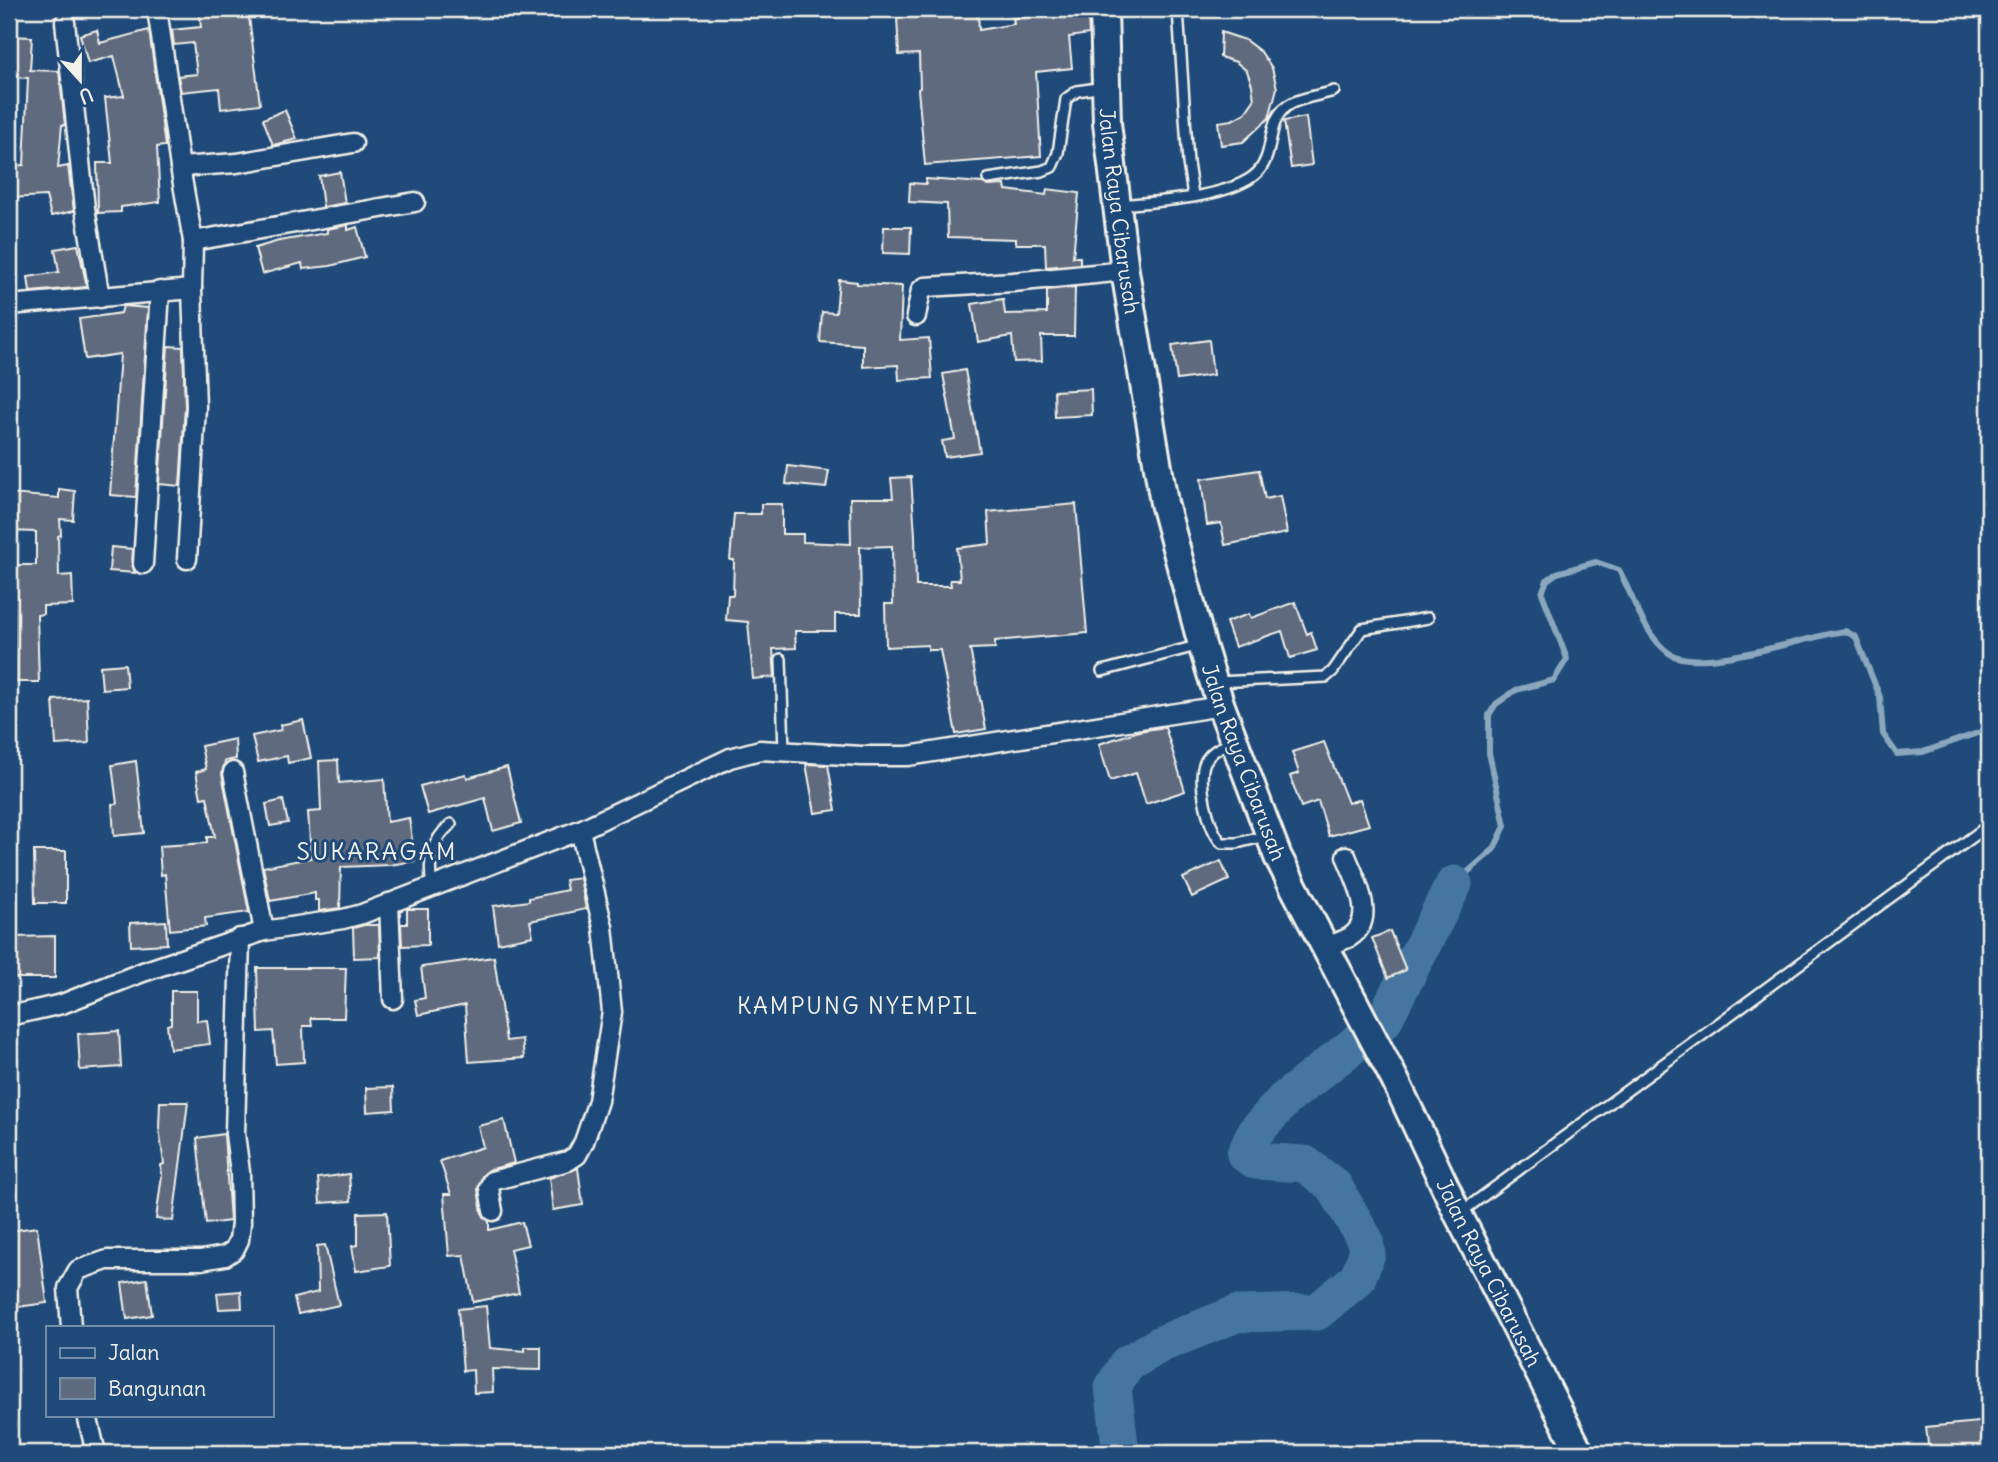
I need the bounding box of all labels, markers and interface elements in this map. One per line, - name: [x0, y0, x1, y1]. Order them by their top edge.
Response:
- north arrow: [46, 46, 116, 116]
- text: U: [76, 82, 96, 109]
- street label: Jalan Raya Cibarusah: [1094, 108, 1146, 316]
- street label: Jalan Raya Cibarusah: [1196, 661, 1292, 864]
- district label: SUKARAGAM: [297, 836, 457, 866]
- district label: KAMPUNG NYEMPIL: [737, 991, 979, 1020]
- street label: Jalan Raya Cibarusah: [1430, 1174, 1548, 1371]
- legend: [46, 1326, 273, 1416]
- text: Jalan: [108, 1339, 159, 1366]
- text: Bangunan: [108, 1375, 206, 1402]

